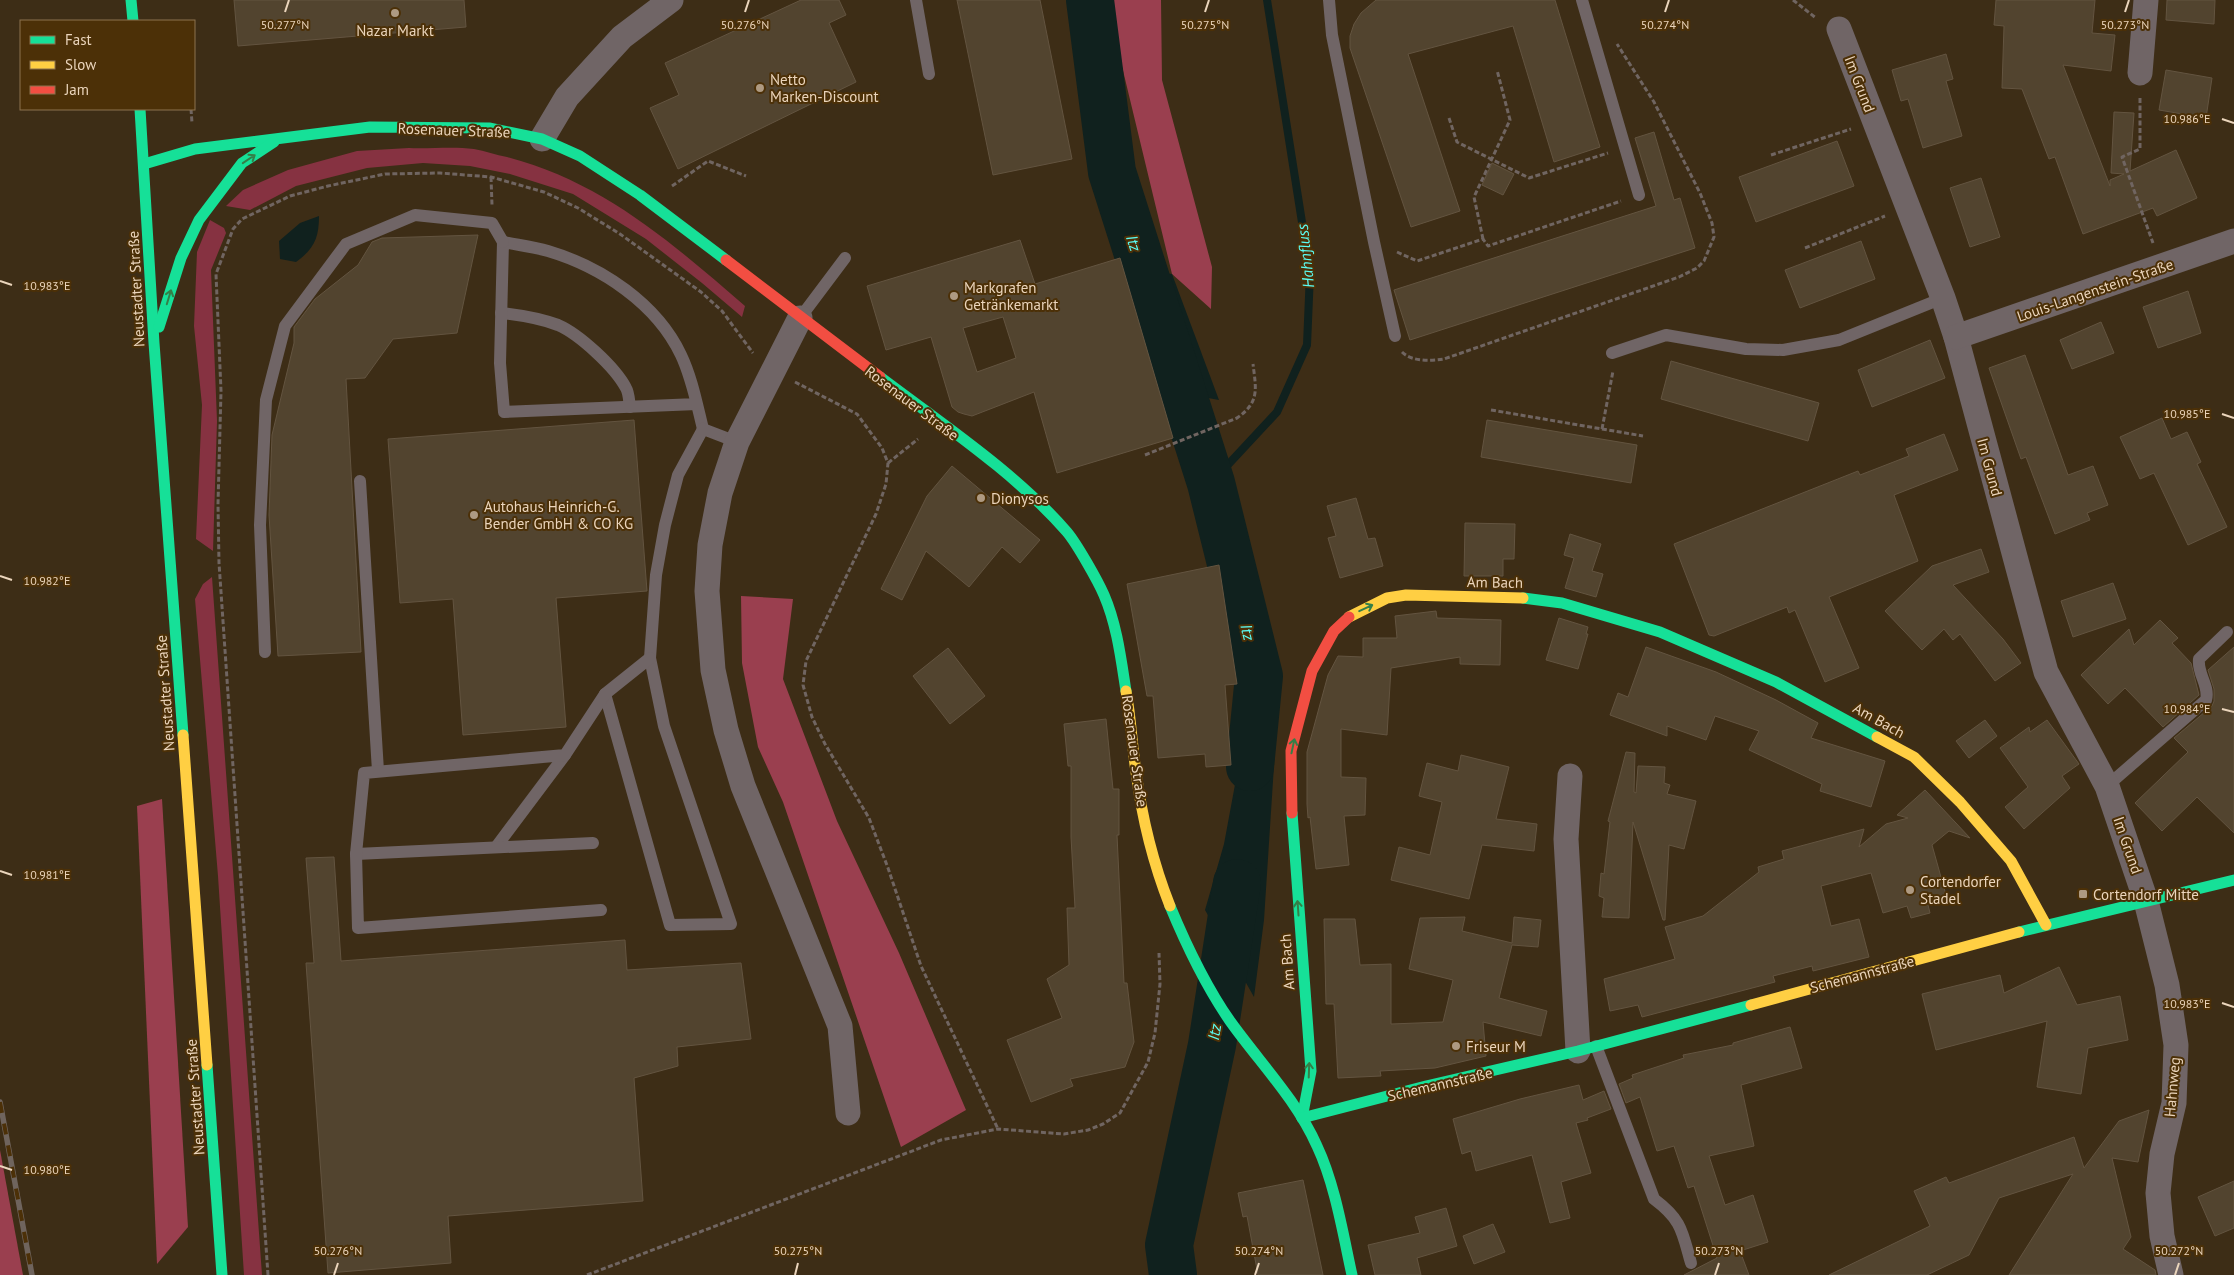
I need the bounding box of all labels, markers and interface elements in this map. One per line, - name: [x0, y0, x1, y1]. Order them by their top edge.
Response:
- marker: Nazar Markt: [389, 7, 401, 19]
- text: 50.277°N: [261, 17, 309, 32]
- text: 50.276°N: [721, 17, 769, 32]
- text: 50.275°N: [1181, 17, 1229, 32]
- text: 50.274°N: [1641, 17, 1689, 32]
- text: 50.273°N: [2101, 17, 2149, 32]
- legend: [20, 20, 195, 110]
- place label: Nazar Markt: [356, 21, 434, 40]
- text: Fast: [65, 30, 92, 49]
- street label: Im Grund: [1841, 53, 1879, 115]
- text: Slow: [65, 55, 96, 74]
- place label: Netto Marken-Discount: [770, 70, 879, 106]
- text: Jam: [64, 80, 89, 99]
- marker: Netto Marken-Discount: [754, 82, 766, 94]
- text: 10.986°E: [2164, 111, 2210, 126]
- street label: Rosenauer Straße: [397, 119, 511, 141]
- one-way arrow: [242, 154, 256, 164]
- water label: Hahnfluss: [1292, 222, 1318, 289]
- street label: Neustadter Straße: [123, 230, 149, 348]
- water label: Itz: [1122, 232, 1146, 255]
- street label: Louis-Langenstein-Straße: [2014, 254, 2176, 326]
- text: 10.983°E: [24, 278, 70, 293]
- place label: Markgrafen Getränkemarkt: [964, 278, 1058, 314]
- one-way arrow: [164, 289, 174, 305]
- marker: Markgrafen Getränkemarkt: [948, 290, 960, 302]
- street label: Rosenauer Straße: [861, 361, 963, 445]
- text: 10.985°E: [2164, 406, 2210, 421]
- street label: Im Grund: [1973, 436, 2007, 498]
- place label: Dionysos: [991, 489, 1049, 508]
- marker: Dionysos: [975, 492, 987, 504]
- place label: Autohaus Heinrich-G. Bender GmbH & CO KG: [484, 497, 633, 533]
- marker: Autohaus Heinrich-G. Bender GmbH & CO KG: [468, 509, 480, 521]
- street label: Am Bach: [1467, 572, 1523, 592]
- text: 10.982°E: [24, 573, 70, 588]
- one-way arrow: [1358, 603, 1373, 612]
- water label: Itz: [1236, 622, 1260, 643]
- street label: Neustadter Straße: [151, 634, 179, 752]
- street label: Rosenauer Straße: [1118, 694, 1152, 808]
- street label: Am Bach: [1850, 698, 1908, 742]
- text: 10.984°E: [2164, 701, 2210, 716]
- one-way arrow: [1289, 738, 1298, 754]
- street label: Im Grund: [2109, 814, 2147, 876]
- text: 10.981°E: [24, 867, 70, 882]
- place label: Cortendorfer Stadel: [1920, 872, 2001, 908]
- marker: Cortendorfer Stadel: [1904, 884, 1916, 896]
- place label: Cortendorf Mitte: [2093, 885, 2199, 904]
- marker: Cortendorf Mitte: [2077, 888, 2089, 900]
- one-way arrow: [1294, 900, 1303, 916]
- street label: Am Bach: [1276, 933, 1298, 991]
- street label: Schemannstraße: [1808, 951, 1916, 997]
- text: 10.983°E: [2164, 996, 2210, 1011]
- water label: Itz: [1203, 1021, 1225, 1042]
- place label: Friseur M: [1466, 1037, 1526, 1056]
- street label: Neustadter Straße: [181, 1038, 209, 1156]
- marker: Friseur M: [1450, 1040, 1462, 1052]
- street label: Hahnweg: [2160, 1056, 2184, 1118]
- one-way arrow: [1305, 1062, 1314, 1078]
- street label: Schemannstraße: [1386, 1063, 1494, 1105]
- text: 10.980°E: [24, 1162, 70, 1177]
- text: 50.276°N: [314, 1243, 362, 1258]
- text: 50.275°N: [774, 1243, 822, 1258]
- text: 50.274°N: [1235, 1243, 1283, 1258]
- text: 50.273°N: [1695, 1243, 1743, 1258]
- text: 50.272°N: [2155, 1243, 2203, 1258]

